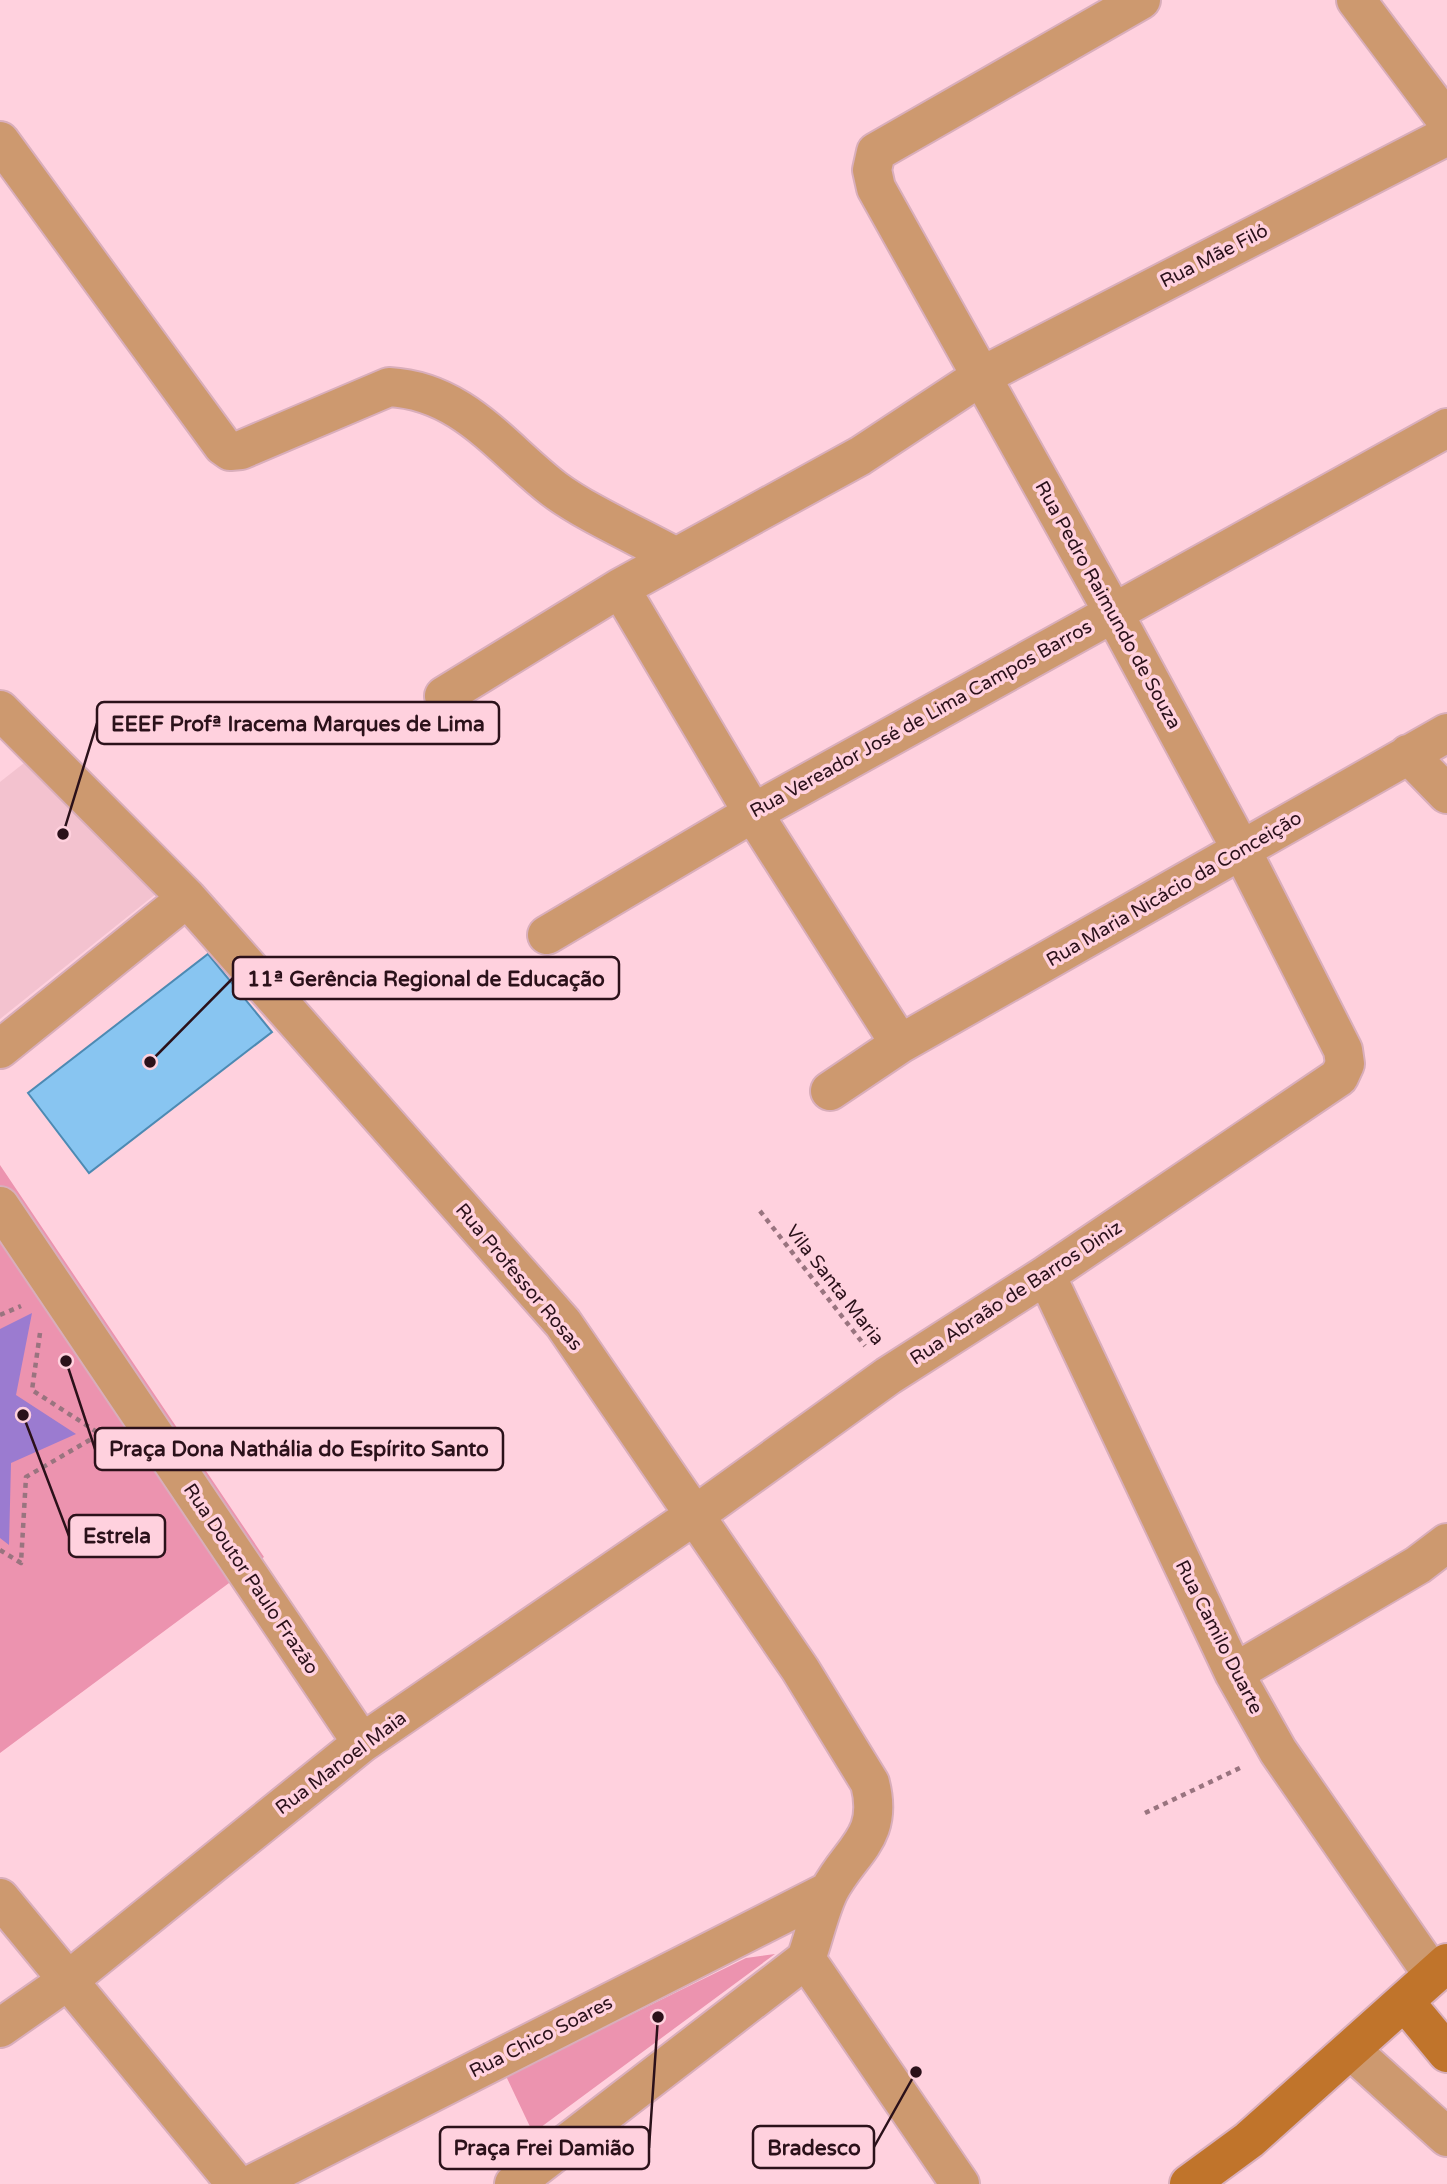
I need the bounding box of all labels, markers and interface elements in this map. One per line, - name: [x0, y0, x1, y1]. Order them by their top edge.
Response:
- street label: Rua Mãe Filó: [1157, 219, 1271, 293]
- street label: Rua Pedro Raimundo de Souza: [1030, 477, 1186, 733]
- street label: Rua Vereador José de Lima Campos Barros: [746, 616, 1096, 822]
- callout: EEEF Profª Iracema Marques de Lima: [97, 702, 499, 744]
- text: EEEF Profª Iracema Marques de Lima: [111, 712, 485, 737]
- street label: Rua Maria Nicácio da Conceição: [1043, 807, 1305, 971]
- callout: 11ª Gerência Regional de Educação: [233, 957, 619, 999]
- text: 11ª Gerência Regional de Educação: [247, 967, 605, 992]
- street label: Rua Professor Rosas: [451, 1199, 587, 1355]
- street label: Rua Abraão de Barros Diniz: [906, 1216, 1126, 1370]
- street label: Vila Santa Maria: [781, 1221, 889, 1349]
- callout: Praça Dona Nathália do Espírito Santo: [95, 1428, 503, 1470]
- text: Praça Dona Nathália do Espírito Santo: [109, 1437, 489, 1462]
- street label: Rua Doutor Paulo Frazão: [179, 1480, 323, 1678]
- callout: Estrela: [69, 1515, 165, 1557]
- text: Estrela: [83, 1524, 151, 1549]
- street label: Rua Camilo Duarte: [1171, 1556, 1267, 1718]
- street label: Rua Manoel Maia: [271, 1707, 411, 1819]
- street label: Rua Chico Soares: [466, 1991, 616, 2083]
- callout: Bradesco: [753, 2126, 874, 2168]
- callout: Praça Frei Damião: [440, 2127, 649, 2169]
- text: Praça Frei Damião: [453, 2136, 635, 2161]
- text: Bradesco: [767, 2136, 861, 2161]

